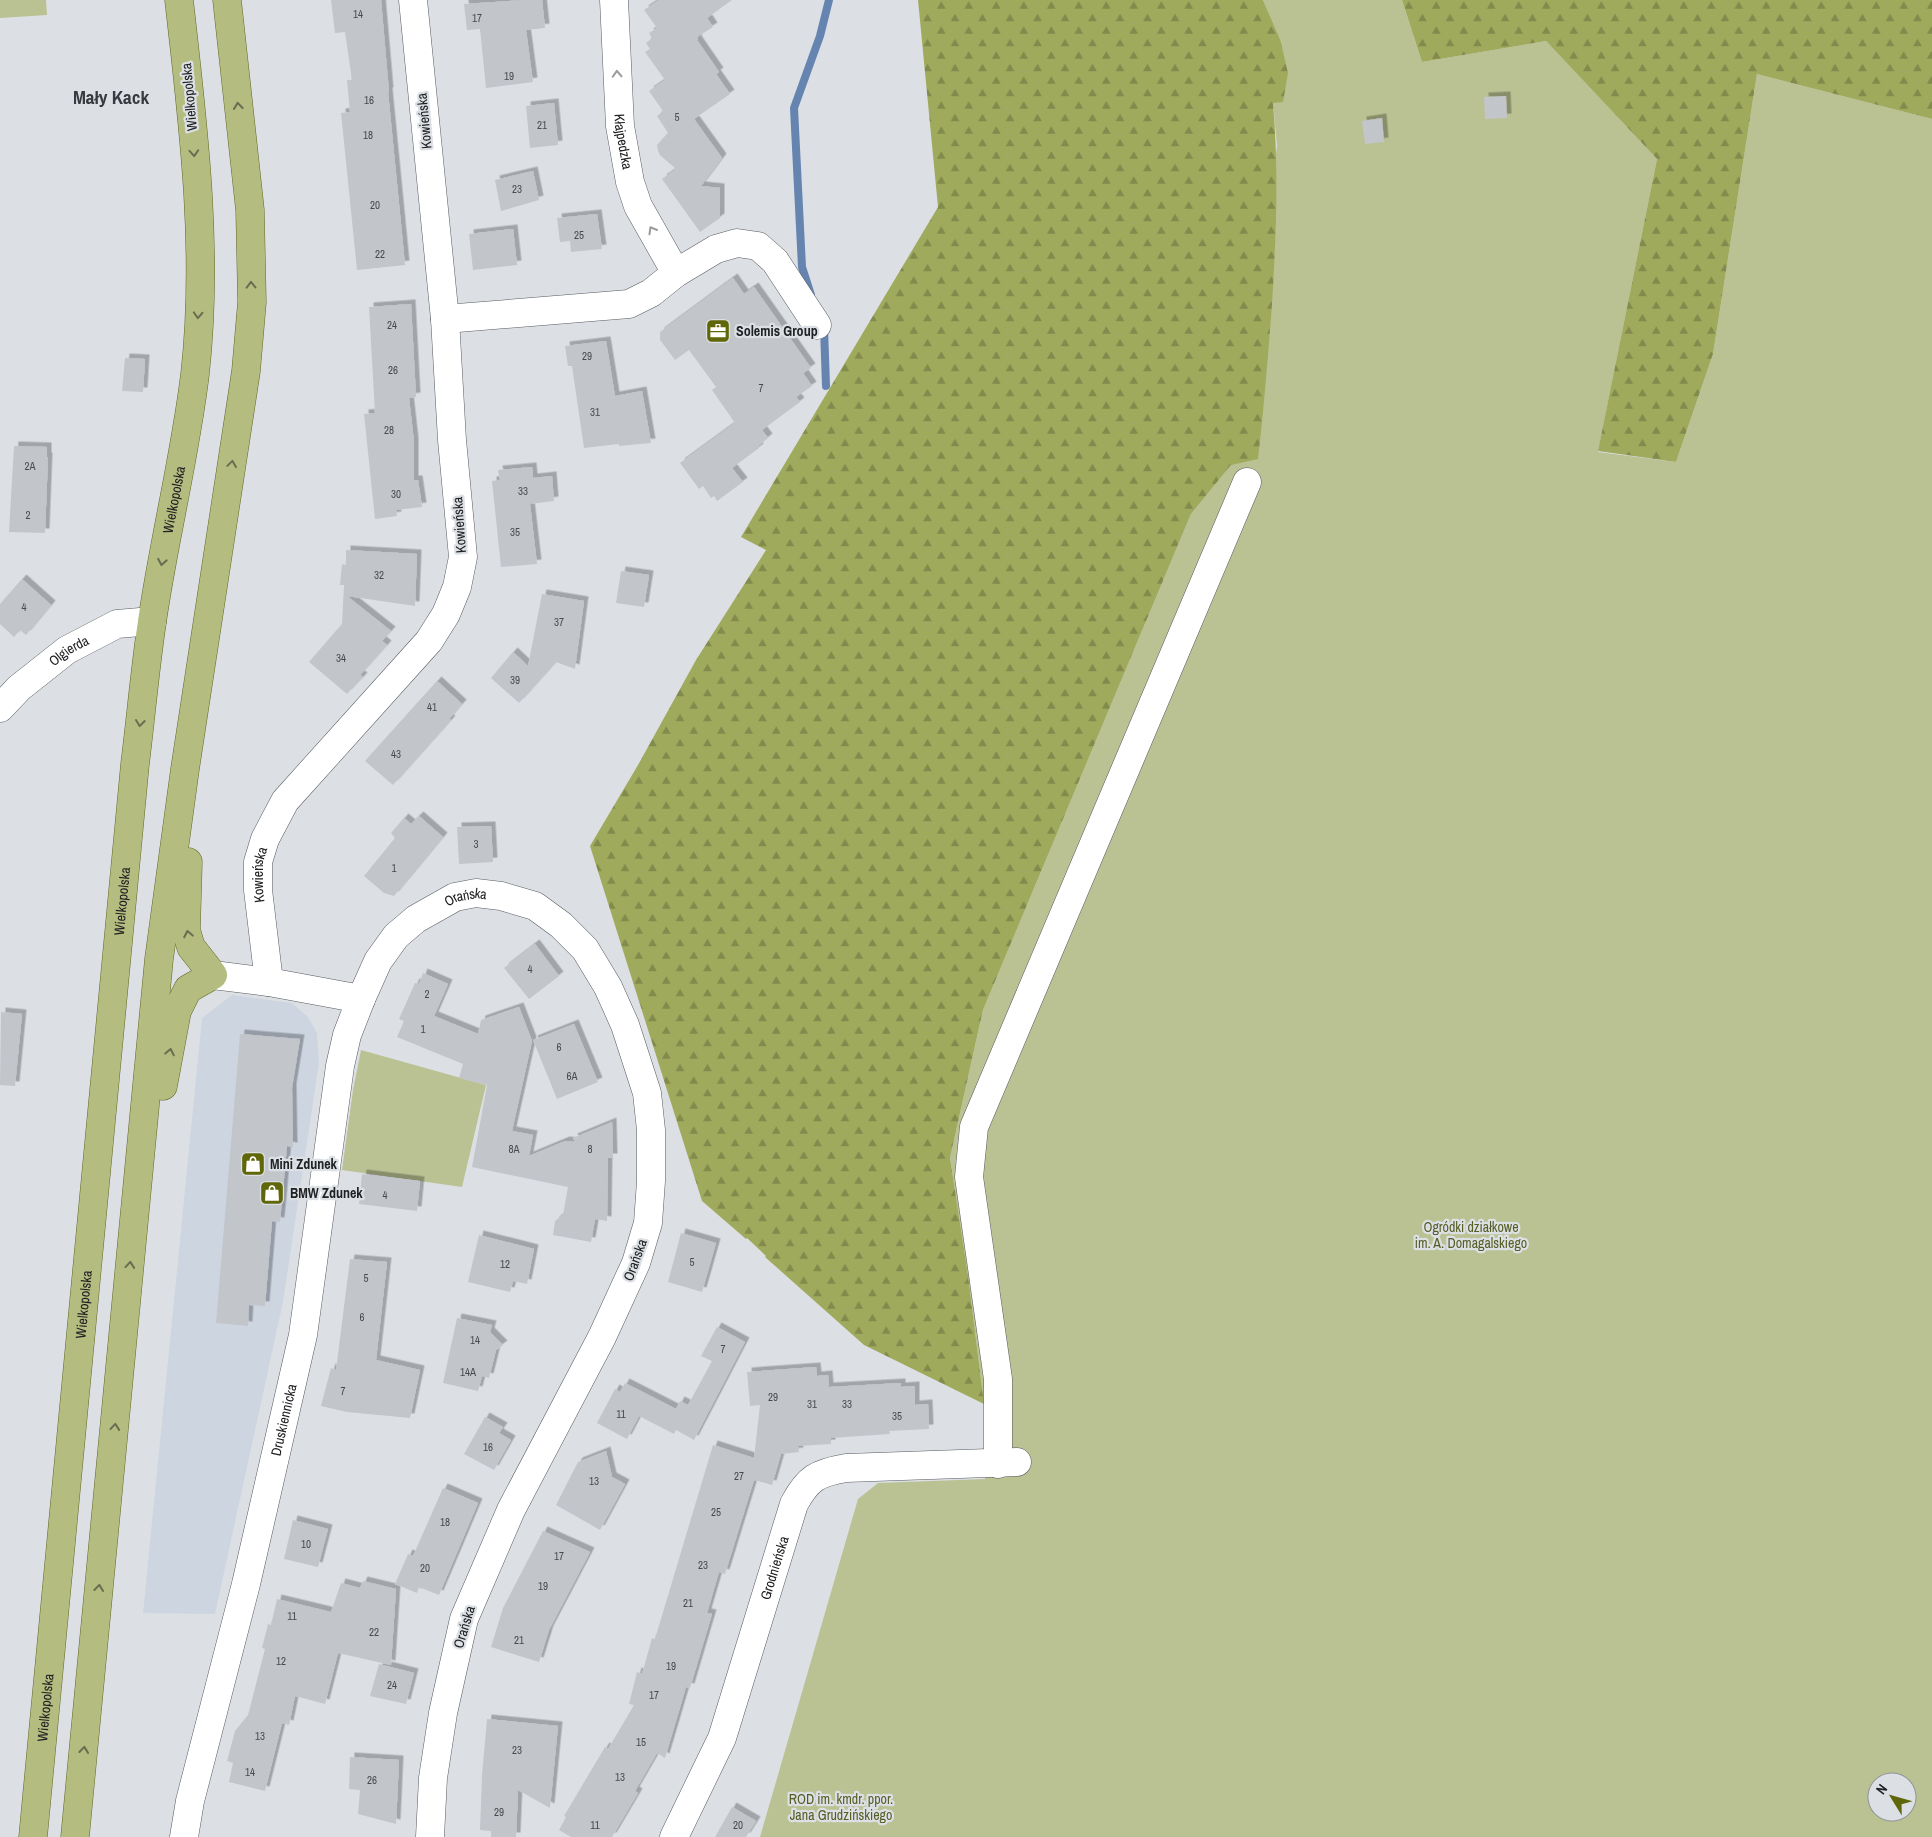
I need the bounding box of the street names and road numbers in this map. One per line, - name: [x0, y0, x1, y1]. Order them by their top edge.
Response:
- street label: Wielkopolska: [177, 62, 201, 132]
- street label: Kowieńska: [413, 92, 435, 150]
- street label: Kłajpedzka: [610, 113, 637, 171]
- street label: Wielkopolska: [159, 464, 189, 535]
- street label: Kowieńska: [448, 496, 470, 554]
- street label: Olgierda: [45, 631, 92, 670]
- street label: Kowieńska: [249, 844, 271, 904]
- street label: Wielkopolska: [110, 866, 134, 936]
- street label: Orańska: [441, 884, 488, 910]
- street label: Orańska: [619, 1236, 651, 1283]
- street label: Wielkopolska: [71, 1269, 96, 1339]
- street label: Druskiennicka: [267, 1381, 301, 1458]
- street label: Grodnieńska: [756, 1533, 793, 1602]
- street label: Orańska: [449, 1603, 479, 1650]
- street label: Wielkopolska: [33, 1672, 58, 1742]

